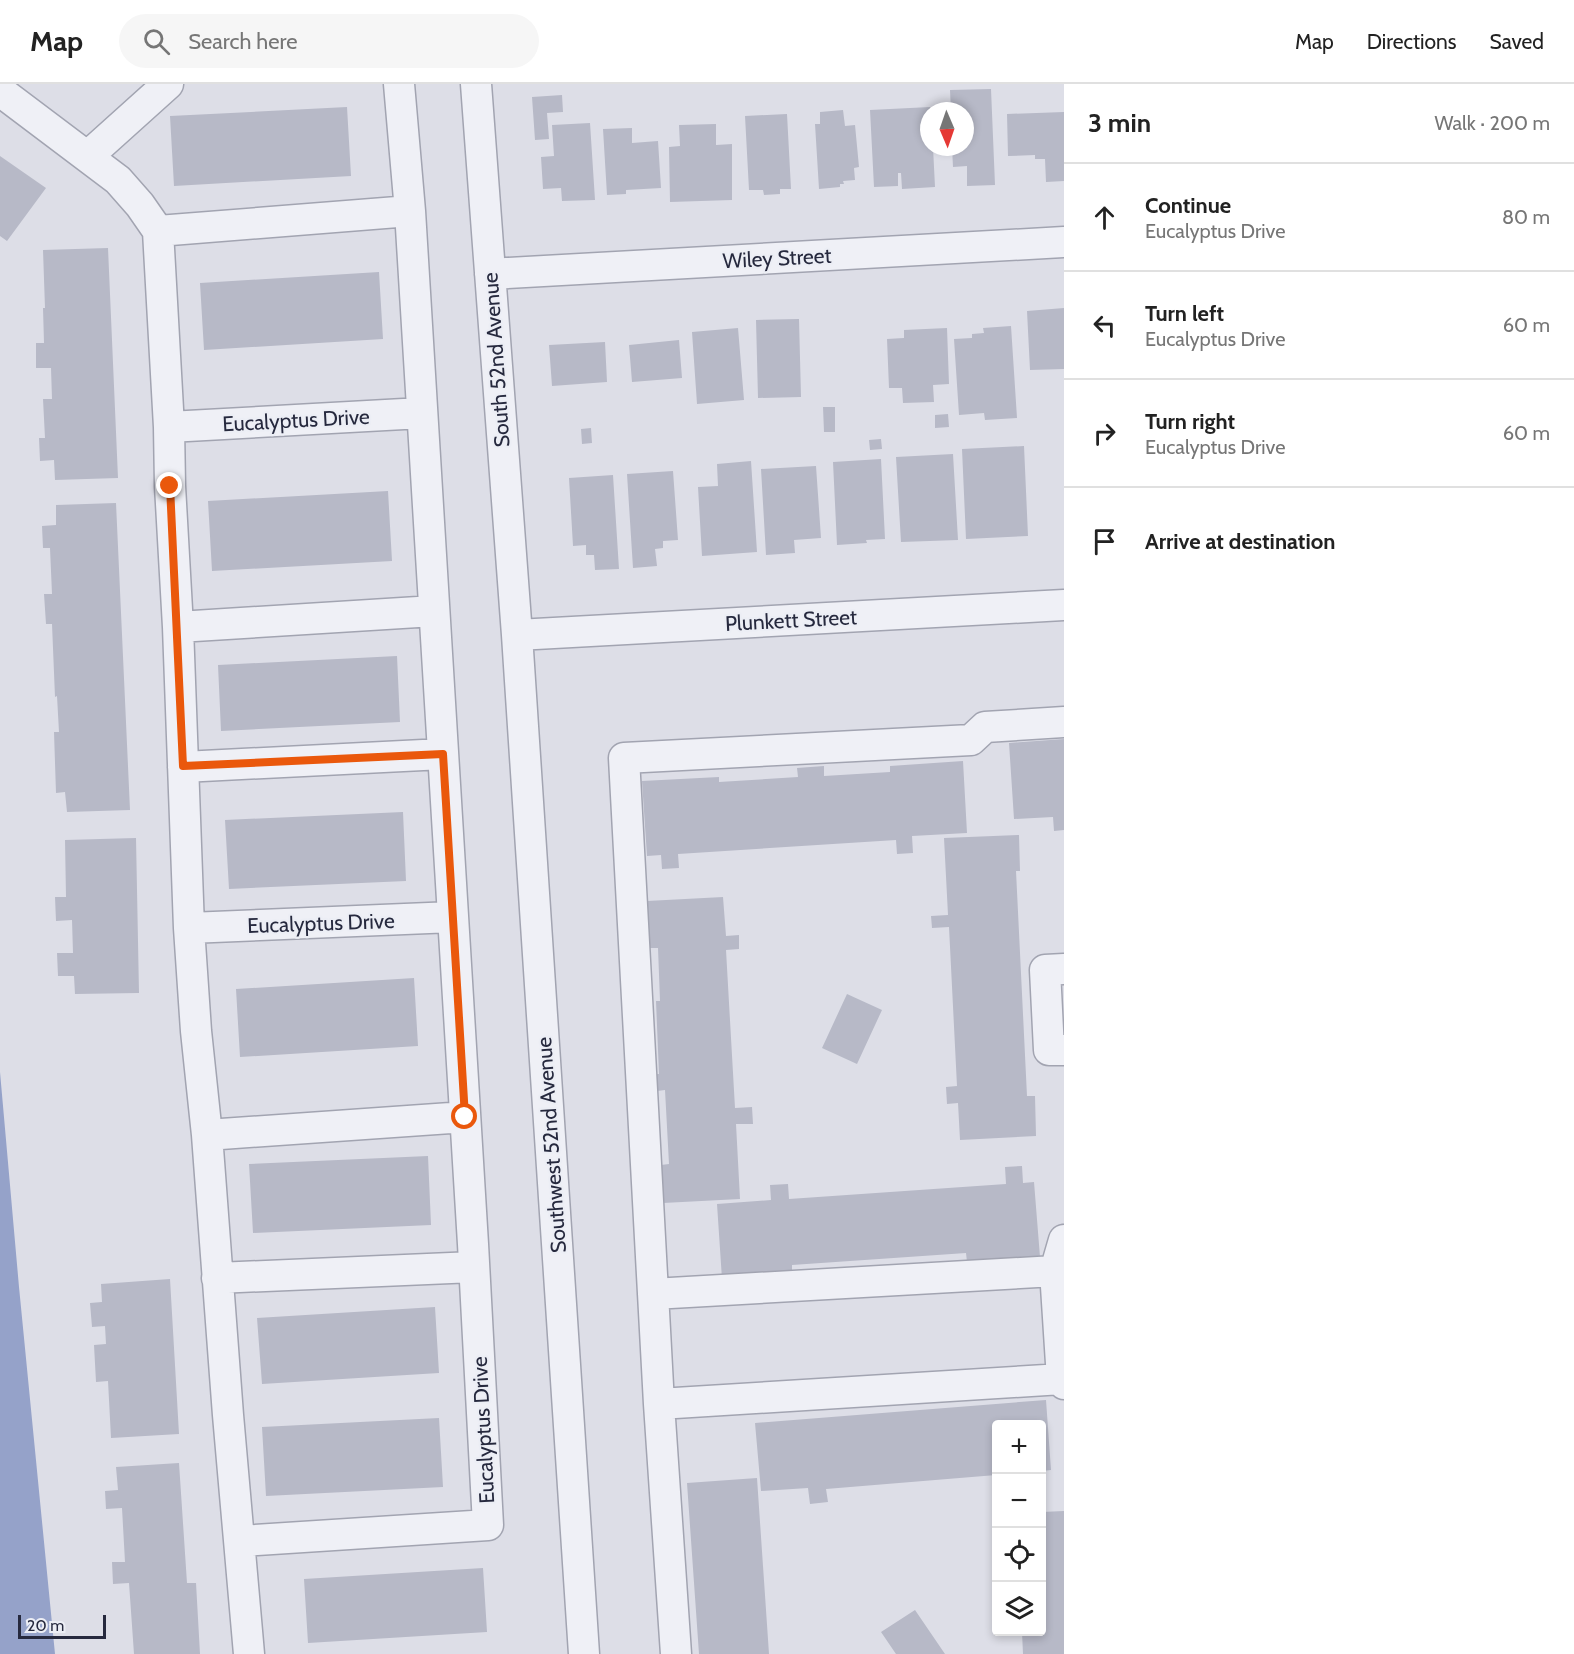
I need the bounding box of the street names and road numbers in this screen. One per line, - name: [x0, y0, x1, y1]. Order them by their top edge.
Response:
- street label: Wiley Street: [722, 243, 832, 273]
- street label: South 52nd Avenue: [477, 272, 515, 448]
- street label: Eucalyptus Drive: [222, 404, 371, 436]
- street label: Plunkett Street: [724, 604, 858, 636]
- street label: Eucalyptus Drive: [247, 908, 395, 938]
- street label: Southwest 52nd Avenue: [531, 1036, 571, 1254]
- street label: Eucalyptus Drive: [467, 1355, 499, 1504]

